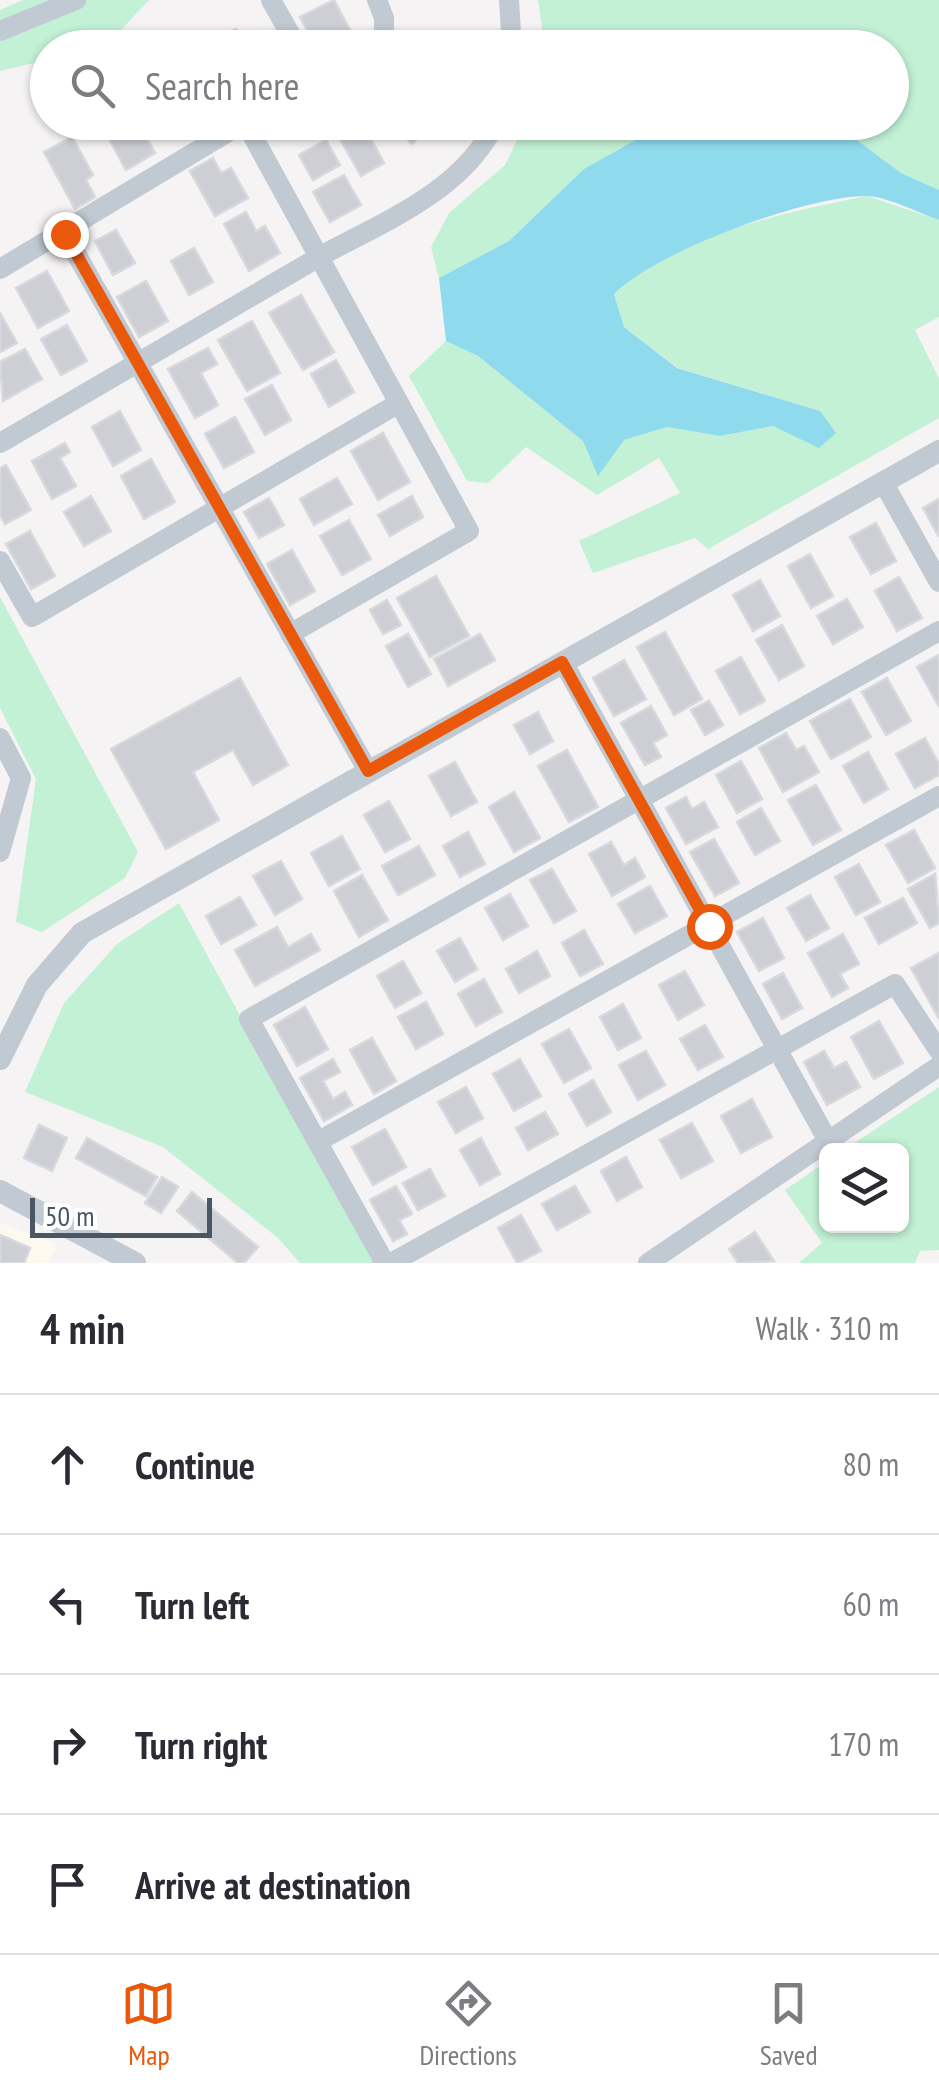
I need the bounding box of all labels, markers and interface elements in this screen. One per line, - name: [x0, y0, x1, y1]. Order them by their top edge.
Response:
- search box: [30, 30, 909, 140]
- icon: search: [65, 58, 120, 113]
- text: Search here: [145, 61, 299, 110]
- route end: [43, 212, 89, 258]
- route start: [687, 904, 733, 950]
- map controls: [819, 1143, 909, 1233]
- button: layers: [819, 1143, 909, 1233]
- scale bar: [30, 1193, 212, 1238]
- text: 50 m: [45, 1197, 94, 1234]
- text: 4 min: [40, 1301, 125, 1356]
- text: Walk · 310 m: [755, 1307, 899, 1349]
- icon: ahead: [40, 1437, 95, 1492]
- text: Continue: [135, 1440, 255, 1489]
- text: 80 m: [843, 1443, 899, 1485]
- icon: left: [40, 1577, 95, 1632]
- text: Turn left: [135, 1580, 249, 1629]
- text: 60 m: [843, 1583, 899, 1625]
- icon: right: [40, 1717, 95, 1772]
- text: Turn right: [135, 1720, 267, 1769]
- text: 170 m: [828, 1723, 899, 1765]
- icon: arrive: [40, 1857, 95, 1912]
- text: Arrive at destination: [135, 1860, 411, 1909]
- tab: Map: [121, 1976, 176, 2073]
- tab: Directions: [419, 1976, 517, 2073]
- tab: Saved: [760, 1976, 818, 2073]

